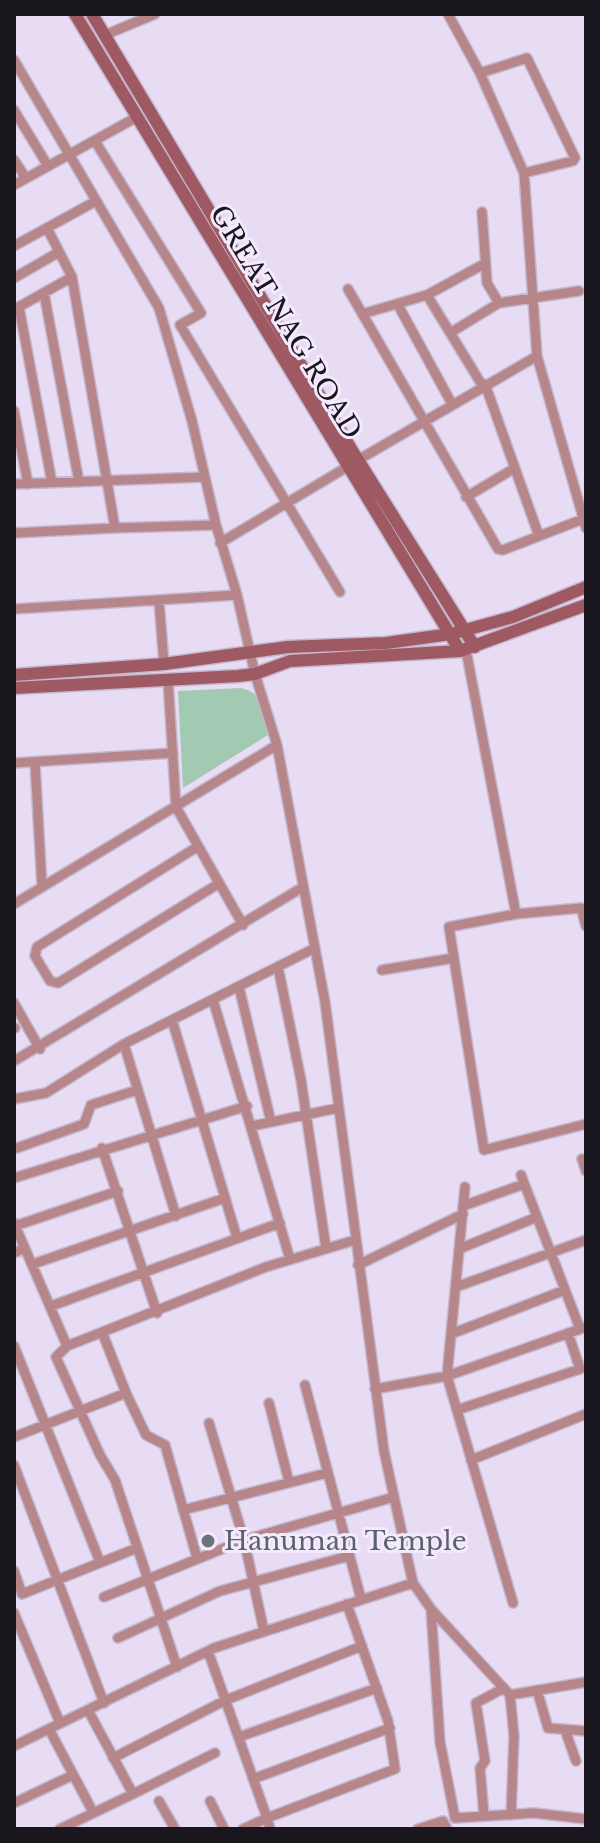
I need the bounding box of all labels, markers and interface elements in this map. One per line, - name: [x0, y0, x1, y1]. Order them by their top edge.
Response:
- street label: GREAT NAG ROAD: [204, 199, 368, 445]
- place label: Hanuman Temple: [224, 1525, 467, 1557]
- marker: Hanuman Temple: [199, 1532, 217, 1550]

